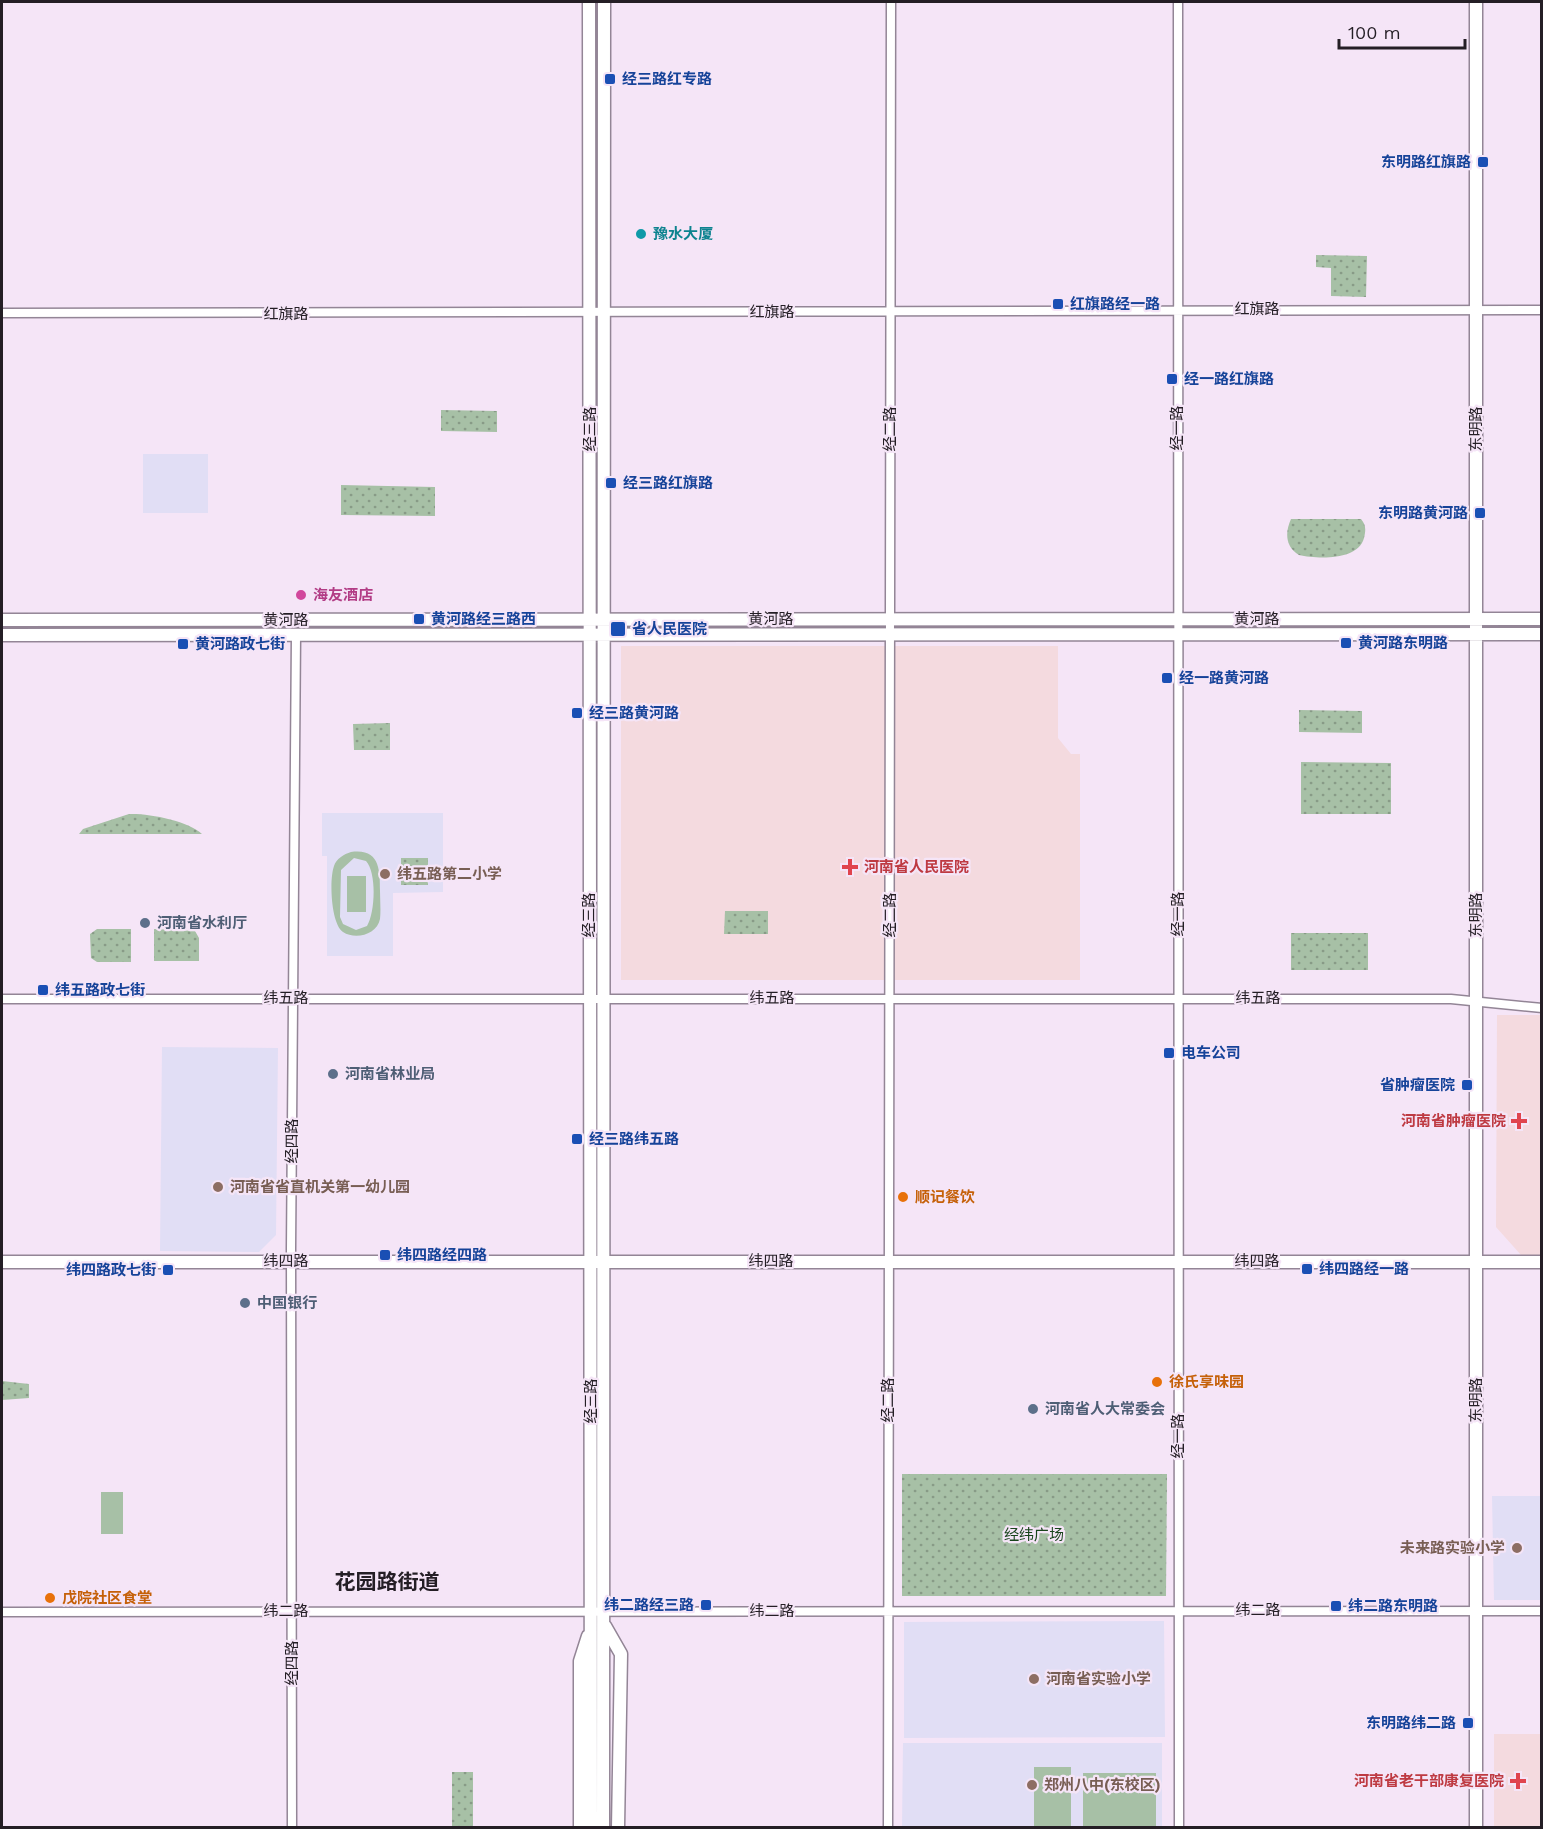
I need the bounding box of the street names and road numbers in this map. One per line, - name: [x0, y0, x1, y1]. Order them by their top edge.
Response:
- street label: 红旗路: [1234, 300, 1280, 318]
- street label: 红旗路: [749, 303, 795, 321]
- street label: 红旗路: [263, 305, 309, 323]
- street label: 经一路: [1168, 405, 1186, 451]
- street label: 经三路: [581, 406, 599, 452]
- street label: 经二路: [881, 406, 899, 452]
- street label: 东明路: [1467, 406, 1485, 452]
- street label: 黄河路: [748, 610, 794, 628]
- street label: 黄河路: [1234, 610, 1280, 628]
- street label: 黄河路: [263, 611, 309, 629]
- street label: 经一路: [1169, 891, 1187, 937]
- street label: 经三路: [580, 892, 598, 938]
- street label: 经二路: [881, 892, 899, 938]
- street label: 东明路: [1467, 892, 1485, 938]
- street label: 纬五路: [263, 989, 309, 1007]
- street label: 纬五路: [749, 989, 795, 1007]
- street label: 纬五路: [1235, 989, 1281, 1007]
- street label: 经四路: [283, 1118, 301, 1164]
- street label: 纬四路: [263, 1252, 309, 1270]
- street label: 纬四路: [748, 1252, 794, 1270]
- street label: 纬四路: [1234, 1252, 1280, 1270]
- street label: 经二路: [879, 1377, 897, 1423]
- street label: 东明路: [1467, 1377, 1485, 1423]
- street label: 经三路: [582, 1378, 600, 1424]
- street label: 经一路: [1169, 1413, 1187, 1459]
- street label: 纬二路: [1235, 1601, 1281, 1619]
- street label: 纬二路: [263, 1602, 309, 1620]
- street label: 纬二路: [749, 1602, 795, 1620]
- street label: 经四路: [283, 1640, 301, 1686]

